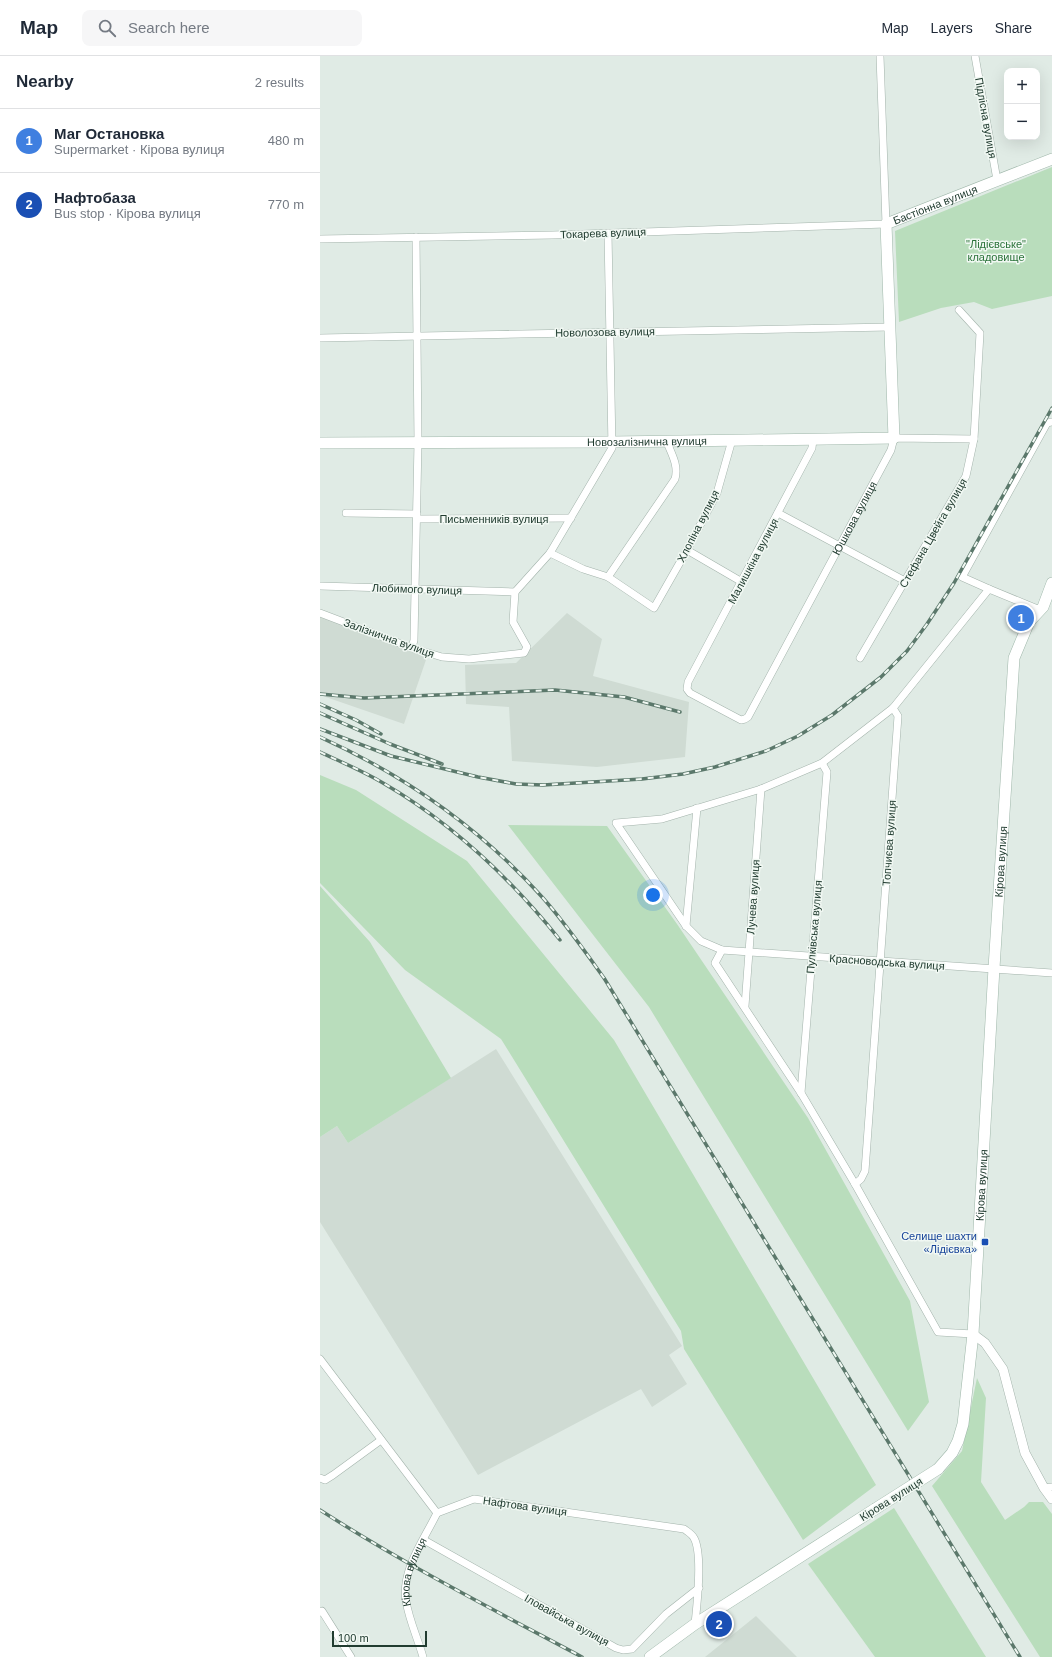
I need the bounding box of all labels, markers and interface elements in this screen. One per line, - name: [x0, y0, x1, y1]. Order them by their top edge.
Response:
- search box: [82, 10, 362, 46]
- text: Map: [20, 17, 58, 38]
- icon: search: [96, 17, 118, 39]
- text: Search here: [128, 19, 210, 36]
- text: Map: [881, 20, 909, 36]
- text: Layers: [931, 20, 973, 36]
- text: Share: [995, 20, 1032, 36]
- map controls: [1004, 68, 1040, 140]
- button: +: [1004, 68, 1040, 104]
- text: Nearby: [16, 72, 74, 91]
- text: 2 results: [255, 75, 304, 90]
- street label: Підлісна вулиця: [973, 77, 999, 159]
- button: −: [1004, 104, 1040, 140]
- text: Маг Остановка: [54, 125, 164, 142]
- text: 1: [25, 133, 33, 148]
- text: 480 m: [268, 133, 304, 148]
- text: Supermarket · Кірова вулиця: [54, 142, 225, 157]
- street label: Бастіонна вулиця: [891, 183, 979, 227]
- text: Нафтобаза: [54, 189, 136, 206]
- text: 2: [25, 197, 33, 212]
- text: 770 m: [268, 197, 304, 212]
- text: Bus stop · Кірова вулиця: [54, 206, 201, 221]
- street label: Токарева вулиця: [560, 226, 646, 240]
- park label: "Лідієвське" кладовище: [966, 238, 1026, 263]
- street label: Новолозова вулиця: [555, 325, 655, 339]
- street label: Новозалізнична вулиця: [587, 435, 707, 448]
- street label: Стефана Цвейга вулиця: [897, 476, 969, 590]
- street label: Юшкова вулиця: [830, 479, 879, 557]
- street label: Хлопіна вулиця: [675, 488, 721, 564]
- street label: Письменників вулиця: [439, 513, 549, 525]
- street label: Малишкіна вулиця: [725, 516, 781, 606]
- street label: Любимого вулиця: [372, 581, 462, 597]
- pin: 1: [1008, 603, 1034, 633]
- street label: Залізнична вулиця: [342, 616, 436, 660]
- street label: Топчиєва вулиця: [880, 800, 898, 886]
- street label: Кірова вулиця: [993, 826, 1009, 898]
- street label: Лучева вулиця: [744, 859, 762, 935]
- street label: Пулківська вулиця: [804, 880, 824, 974]
- your location: [643, 885, 663, 905]
- street label: Красноводська вулиця: [829, 952, 945, 972]
- street label: Кірова вулиця: [973, 1149, 990, 1221]
- place label: Селище шахти «Лідієвка»: [901, 1230, 977, 1255]
- marker: Селище шахти «Лідієвка»: [980, 1237, 990, 1247]
- street label: Кірова вулиця: [857, 1475, 925, 1523]
- street label: Нафтова вулиця: [482, 1494, 568, 1518]
- street label: Кірова вулиця: [399, 1535, 429, 1607]
- street label: Іловайська вулиця: [523, 1592, 611, 1648]
- pin: 2: [706, 1609, 732, 1639]
- scale bar: [332, 1629, 427, 1648]
- text: 100 m: [338, 1632, 369, 1644]

